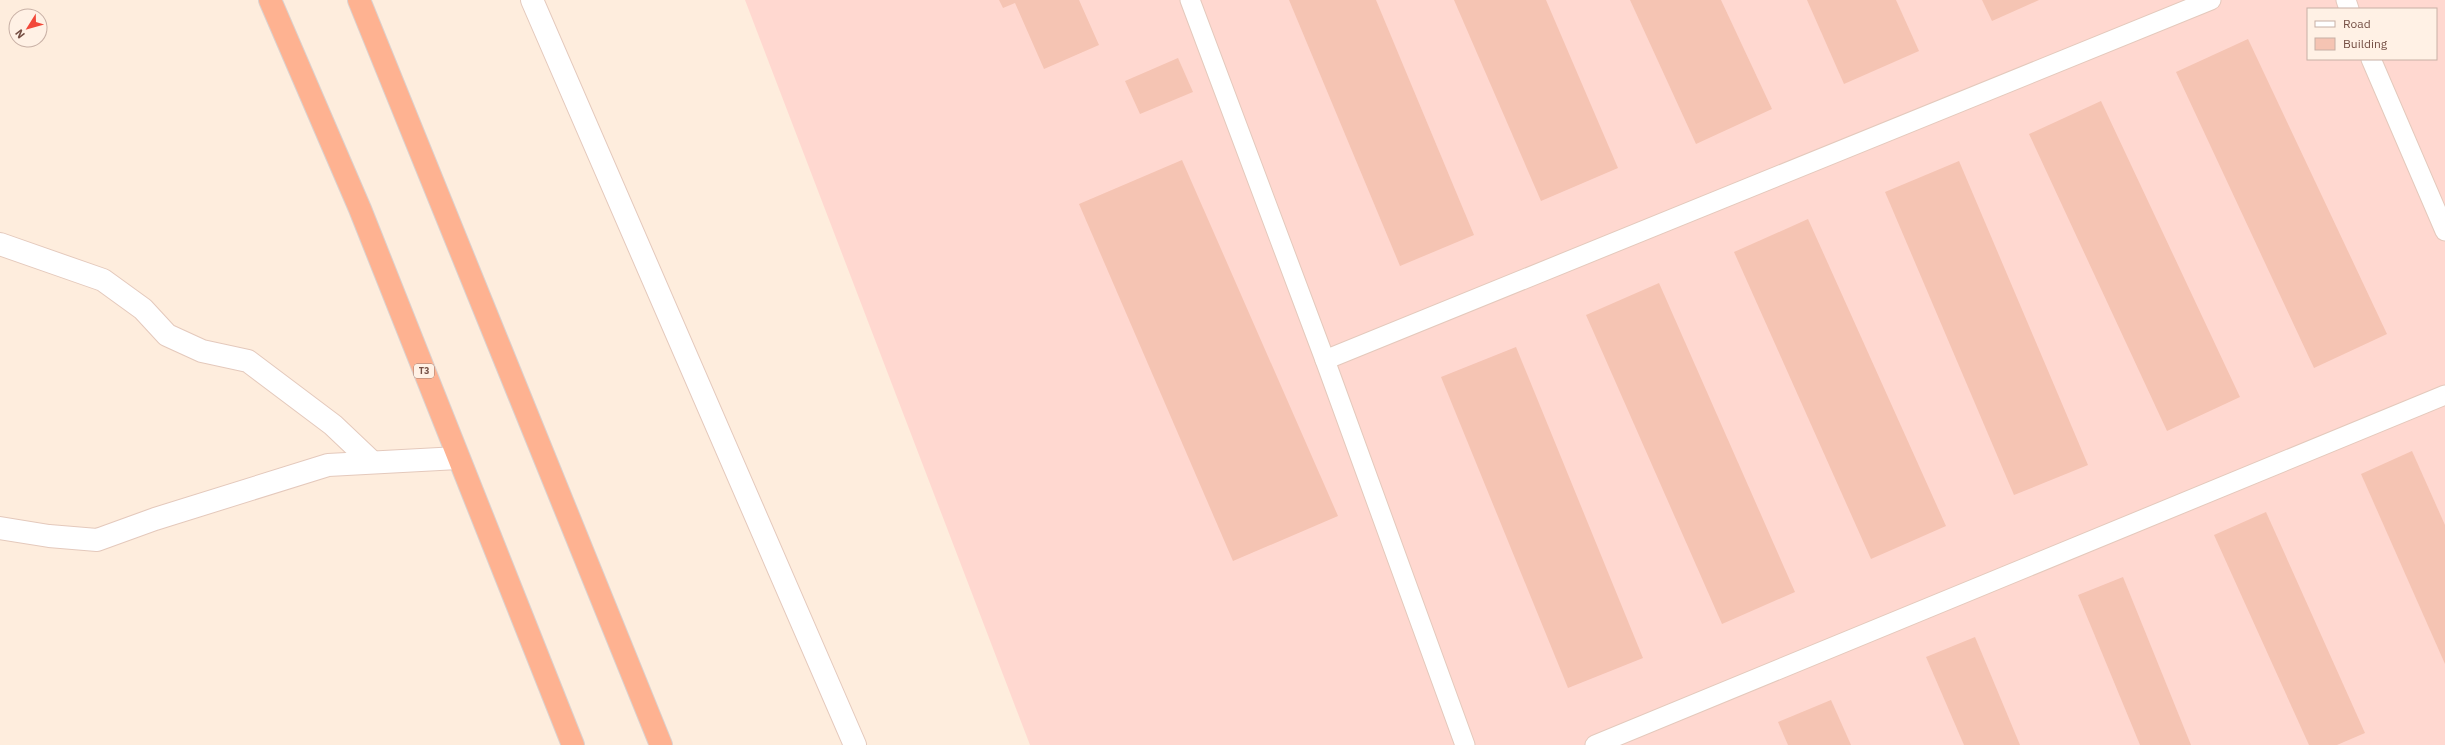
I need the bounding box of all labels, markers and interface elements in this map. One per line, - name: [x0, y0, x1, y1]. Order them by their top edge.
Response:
- north arrow: [8, 8, 48, 48]
- legend: [2307, 8, 2437, 60]
- text: Road: [2343, 16, 2371, 31]
- text: N: [12, 27, 28, 41]
- text: Building: [2343, 36, 2388, 51]
- road number: T3: [414, 364, 434, 378]

